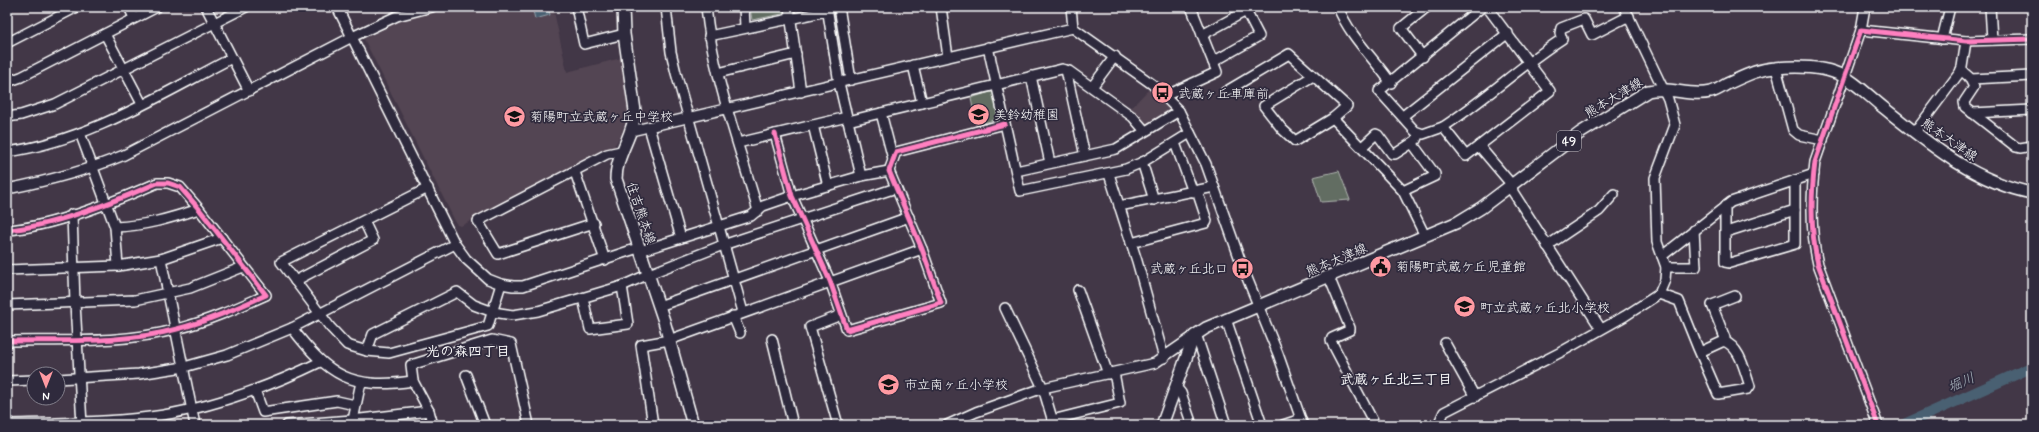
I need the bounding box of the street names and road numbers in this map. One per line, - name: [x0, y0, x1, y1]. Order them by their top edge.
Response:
- street label: 熊本大津線: [1582, 74, 1647, 122]
- street label: 熊本大津線: [1918, 115, 1981, 166]
- road number: 49: [1557, 131, 1581, 151]
- street label: 住吉熊本線: [622, 180, 660, 248]
- street label: 熊本大津線: [1303, 239, 1371, 281]

